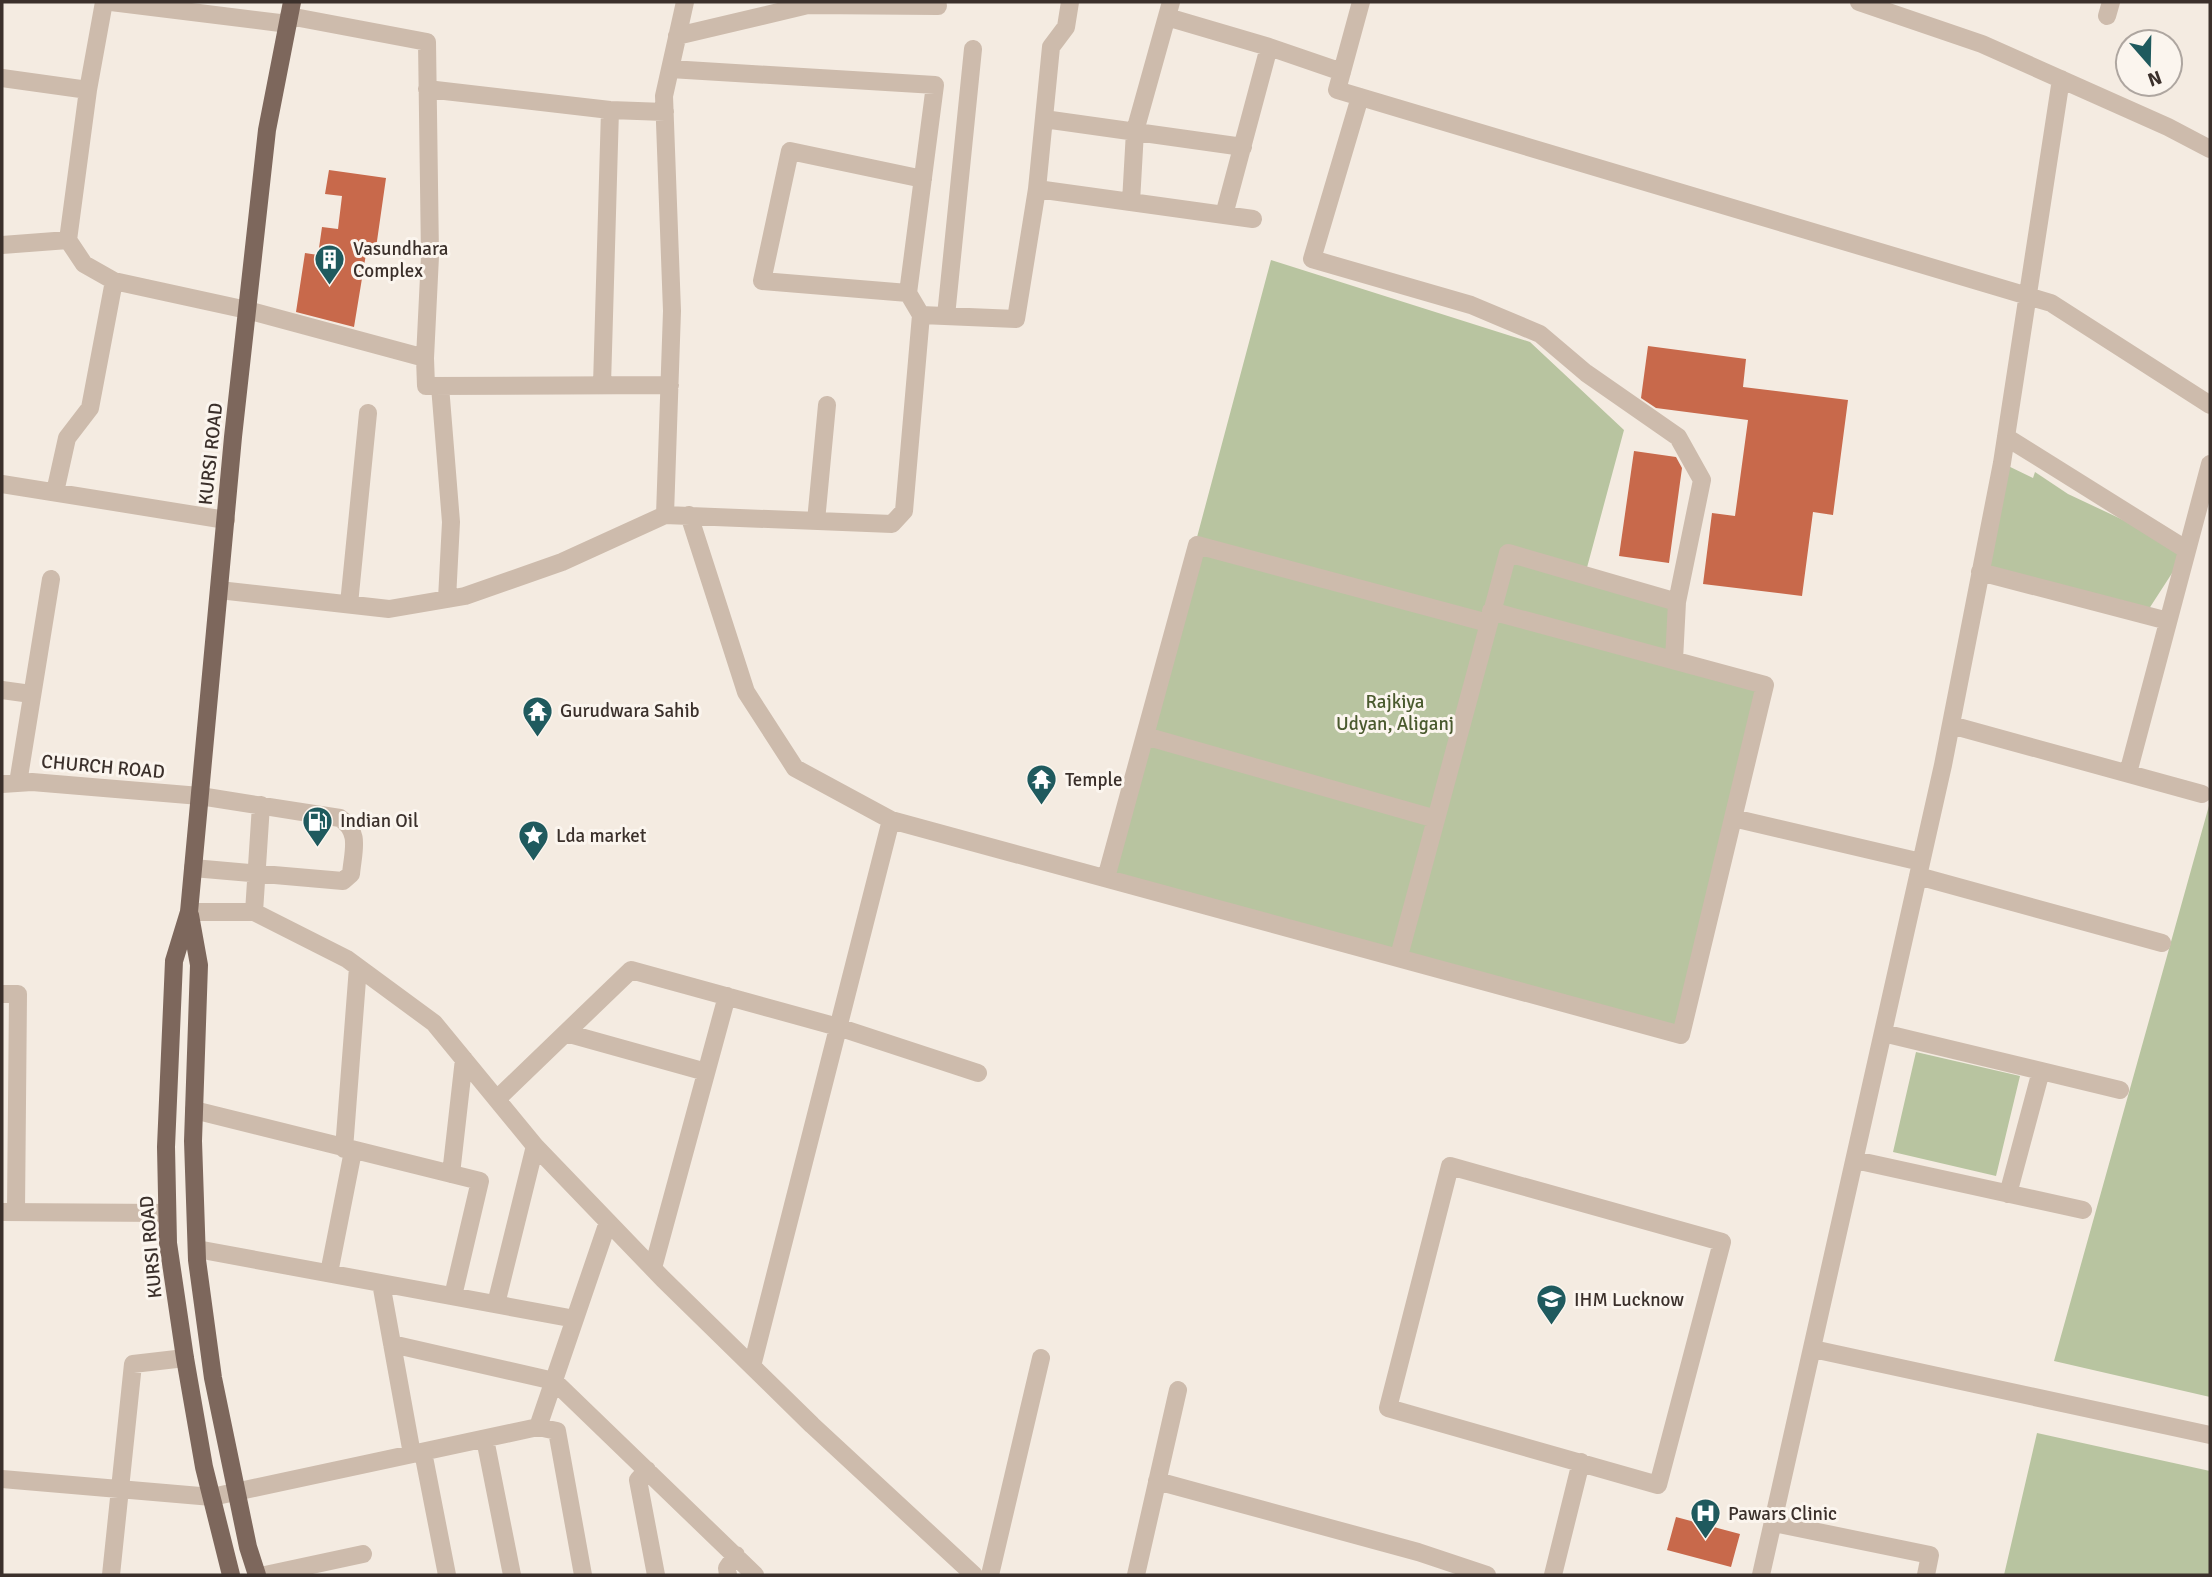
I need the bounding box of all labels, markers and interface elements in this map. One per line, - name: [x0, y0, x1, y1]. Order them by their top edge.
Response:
- north arrow: [2114, 28, 2184, 98]
- text: N: [2144, 64, 2165, 92]
- place label: Vasundhara Complex: [353, 237, 448, 283]
- building icon: Vasundhara Complex: [313, 243, 347, 287]
- street label: KURSI ROAD: [194, 402, 228, 506]
- park label: Rajkiya Udyan, Aliganj: [1336, 690, 1454, 736]
- temple icon: Gurudwara Sahib: [520, 694, 554, 738]
- place label: Gurudwara Sahib: [560, 699, 700, 723]
- street label: CHURCH ROAD: [40, 750, 166, 784]
- temple icon: Temple: [1025, 763, 1059, 807]
- place label: Temple: [1065, 768, 1122, 792]
- fuel station icon: Indian Oil: [300, 804, 334, 848]
- place label: Indian Oil: [340, 809, 419, 833]
- place icon: Lda market: [516, 819, 550, 863]
- place label: Lda market: [556, 824, 647, 848]
- street label: KURSI ROAD: [135, 1195, 167, 1299]
- school or university icon: IHM Lucknow: [1534, 1283, 1568, 1327]
- place label: IHM Lucknow: [1574, 1288, 1684, 1312]
- hospital icon: Pawars Clinic: [1688, 1497, 1722, 1541]
- place label: Pawars Clinic: [1728, 1502, 1837, 1526]

